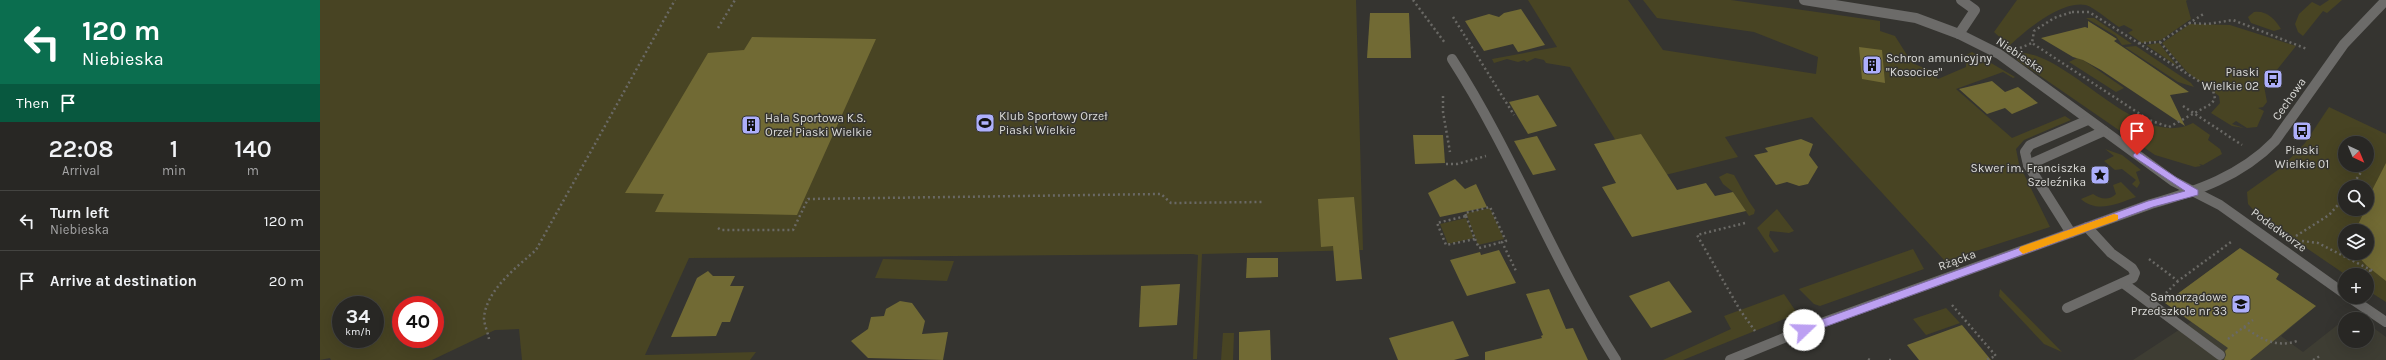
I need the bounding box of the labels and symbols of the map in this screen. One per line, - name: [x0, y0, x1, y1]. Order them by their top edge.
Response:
- street label: Niebieska: [1994, 34, 2046, 76]
- place label: Schron amunicyjny "Kosocice": [1886, 51, 1992, 79]
- building icon: Schron amunicyjny "Kosocice": [1861, 54, 1883, 76]
- place label: Piaski Wielkie 02: [2202, 65, 2259, 93]
- bus stop icon: Piaski Wielkie 02: [2262, 68, 2284, 90]
- street label: Cechowa: [2269, 75, 2309, 123]
- place label: Klub Sportowy Orzeł Piaski Wielkie: [999, 109, 1108, 137]
- place label: Hala Sportowa K.S. Orzeł Piaski Wielkie: [765, 111, 872, 139]
- sports icon: Klub Sportowy Orzeł Piaski Wielkie: [974, 112, 996, 134]
- building icon: Hala Sportowa K.S. Orzeł Piaski Wielkie: [740, 114, 762, 136]
- pin: [2120, 114, 2154, 155]
- bus stop icon: Piaski Wielkie 01: [2291, 120, 2313, 142]
- north arrow: [2338, 136, 2374, 172]
- place label: Piaski Wielkie 01: [2275, 143, 2329, 171]
- place label: Skwer im. Franciszka Szeleźnika: [1971, 161, 2086, 189]
- place icon: Skwer im. Franciszka Szeleźnika: [2089, 164, 2111, 186]
- street label: Podedworze: [2249, 205, 2309, 255]
- street label: Rżącka: [1936, 247, 1978, 273]
- place label: Samorządowe Przedszkole nr 33: [2131, 290, 2227, 318]
- school or university icon: Samorządowe Przedszkole nr 33: [2230, 293, 2252, 315]
- speed limit sign: 40: [392, 296, 444, 348]
- position arrow: [1783, 309, 1825, 351]

